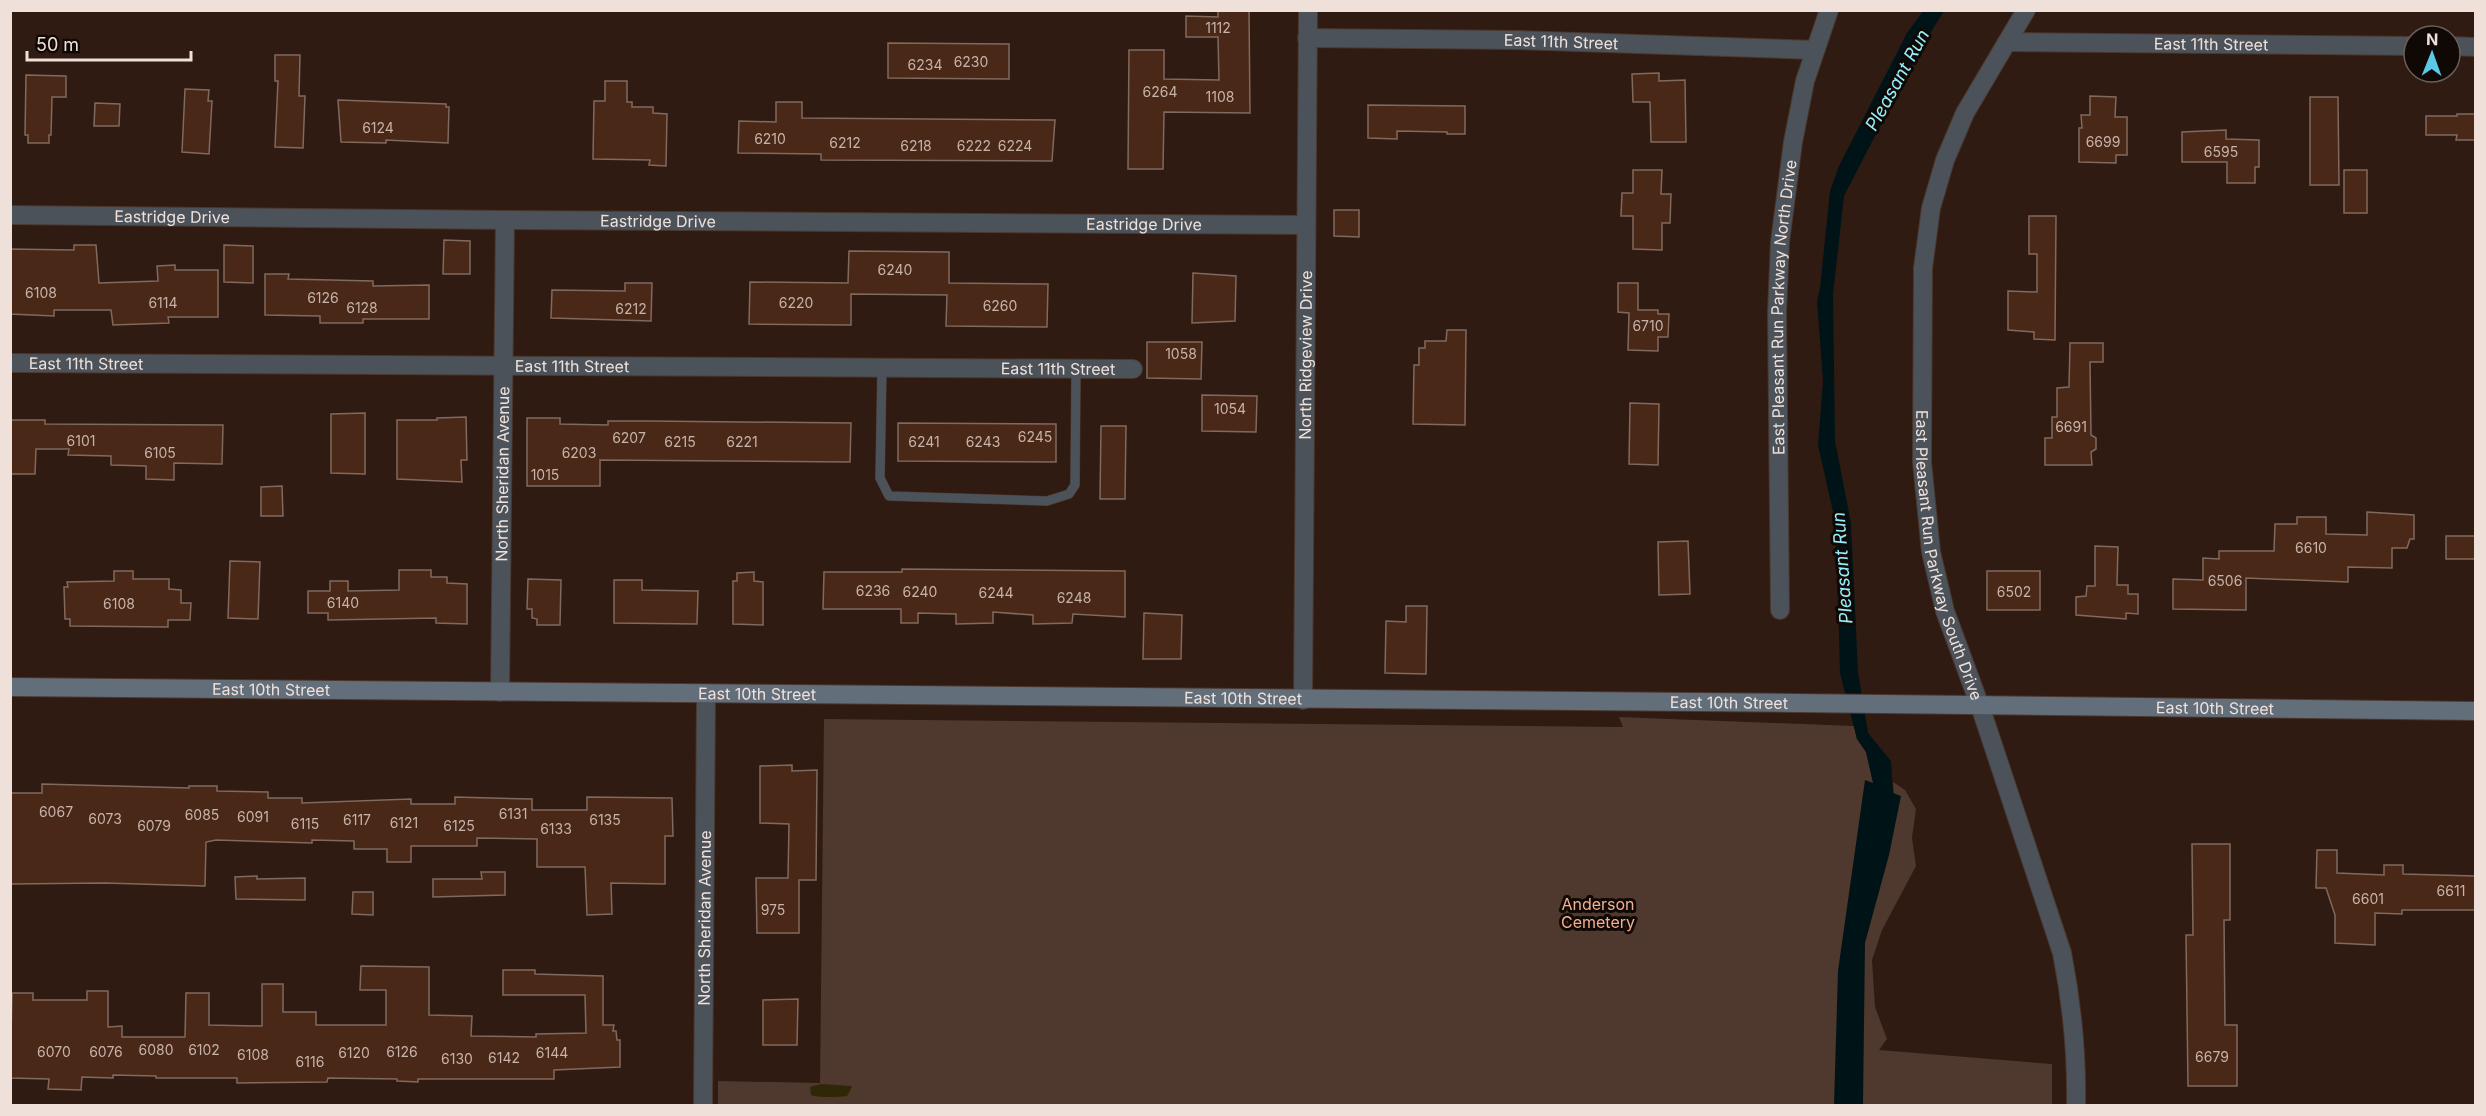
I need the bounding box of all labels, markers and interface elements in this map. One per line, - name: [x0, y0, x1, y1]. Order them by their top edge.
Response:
- house number: 1112: [1205, 19, 1231, 36]
- scale bar: [27, 24, 190, 62]
- north arrow: [2402, 24, 2462, 84]
- water label: Pleasant Run: [1861, 26, 1933, 134]
- text: N: [2426, 29, 2439, 49]
- street label: East 11th Street: [1504, 30, 1618, 53]
- street label: East 11th Street: [2154, 33, 2268, 55]
- text: 50 m: [36, 34, 79, 55]
- house number: 6230: [954, 53, 988, 70]
- house number: 6234: [908, 56, 942, 73]
- house number: 6264: [1143, 83, 1177, 100]
- house number: 1108: [1206, 88, 1234, 105]
- house number: 6124: [362, 119, 394, 136]
- house number: 6210: [754, 130, 786, 147]
- house number: 6699: [2086, 133, 2120, 150]
- house number: 6212: [829, 134, 861, 151]
- house number: 6218: [900, 137, 932, 154]
- house number: 6222: [957, 137, 991, 154]
- house number: 6224: [998, 137, 1032, 154]
- house number: 6595: [2204, 143, 2238, 160]
- street label: East Pleasant Run Parkway North Drive: [1767, 158, 1801, 455]
- street label: Eastridge Drive: [114, 206, 230, 227]
- street label: Eastridge Drive: [600, 211, 716, 231]
- street label: Eastridge Drive: [1086, 214, 1202, 234]
- house number: 6240: [878, 261, 912, 278]
- street label: North Ridgeview Drive: [1295, 270, 1316, 440]
- house number: 6108: [25, 284, 57, 301]
- house number: 6126: [307, 289, 339, 306]
- house number: 6114: [148, 294, 178, 311]
- house number: 6220: [779, 294, 813, 311]
- house number: 6260: [983, 297, 1017, 314]
- house number: 6128: [346, 299, 378, 316]
- house number: 6212: [615, 300, 647, 317]
- house number: 6710: [1632, 317, 1664, 334]
- house number: 1058: [1165, 345, 1197, 362]
- street label: East 11th Street: [29, 353, 143, 374]
- street label: East 11th Street: [515, 356, 629, 376]
- street label: East 11th Street: [1001, 358, 1115, 379]
- street label: North Sheridan Avenue: [491, 386, 513, 562]
- house number: 1054: [1214, 400, 1246, 417]
- street label: East Pleasant Run Parkway South Drive: [1912, 410, 1987, 703]
- house number: 6691: [2055, 418, 2087, 435]
- house number: 6245: [1018, 428, 1052, 445]
- house number: 6207: [612, 429, 646, 446]
- house number: 6101: [67, 432, 95, 449]
- house number: 6215: [664, 433, 696, 450]
- house number: 6221: [726, 433, 758, 450]
- house number: 6241: [908, 433, 940, 450]
- house number: 6243: [966, 433, 1000, 450]
- house number: 6105: [144, 444, 176, 461]
- house number: 6203: [562, 444, 596, 461]
- house number: 1015: [531, 466, 559, 483]
- water label: Pleasant Run: [1828, 511, 1856, 625]
- house number: 6610: [2295, 539, 2327, 556]
- house number: 6506: [2208, 572, 2242, 589]
- house number: 6236: [856, 582, 890, 599]
- house number: 6240: [903, 583, 937, 600]
- house number: 6502: [1997, 583, 2031, 600]
- house number: 6244: [978, 584, 1014, 601]
- house number: 6248: [1057, 589, 1091, 606]
- house number: 6140: [327, 594, 359, 611]
- house number: 6108: [103, 595, 135, 612]
- street label: East 10th Street: [212, 679, 330, 700]
- street label: East 10th Street: [698, 683, 816, 704]
- street label: East 10th Street: [1184, 688, 1302, 709]
- street label: East 10th Street: [1670, 692, 1788, 713]
- street label: East 10th Street: [2156, 697, 2274, 719]
- house number: 6067: [39, 803, 73, 820]
- house number: 6131: [499, 805, 527, 822]
- house number: 6085: [185, 806, 219, 823]
- house number: 6091: [237, 808, 269, 825]
- house number: 6073: [88, 810, 122, 827]
- house number: 6117: [343, 811, 371, 828]
- house number: 6135: [589, 811, 621, 828]
- house number: 6121: [390, 814, 418, 831]
- house number: 6115: [291, 815, 319, 832]
- house number: 6079: [137, 817, 171, 834]
- house number: 6125: [443, 817, 475, 834]
- house number: 6133: [540, 820, 572, 837]
- street label: North Sheridan Avenue: [694, 830, 715, 1006]
- house number: 6611: [2437, 882, 2465, 899]
- house number: 6601: [2352, 890, 2384, 907]
- park label: Anderson Cemetery: [1561, 894, 1635, 932]
- house number: 975: [761, 901, 785, 918]
- house number: 6080: [138, 1041, 174, 1058]
- house number: 6102: [188, 1041, 220, 1058]
- house number: 6070: [37, 1043, 71, 1060]
- house number: 6076: [89, 1043, 123, 1060]
- house number: 6126: [386, 1043, 418, 1060]
- house number: 6120: [338, 1044, 370, 1061]
- house number: 6144: [536, 1044, 568, 1061]
- house number: 6108: [237, 1046, 269, 1063]
- house number: 6679: [2195, 1048, 2229, 1065]
- house number: 6142: [488, 1049, 520, 1066]
- house number: 6130: [441, 1050, 473, 1067]
- house number: 6116: [296, 1053, 324, 1070]

